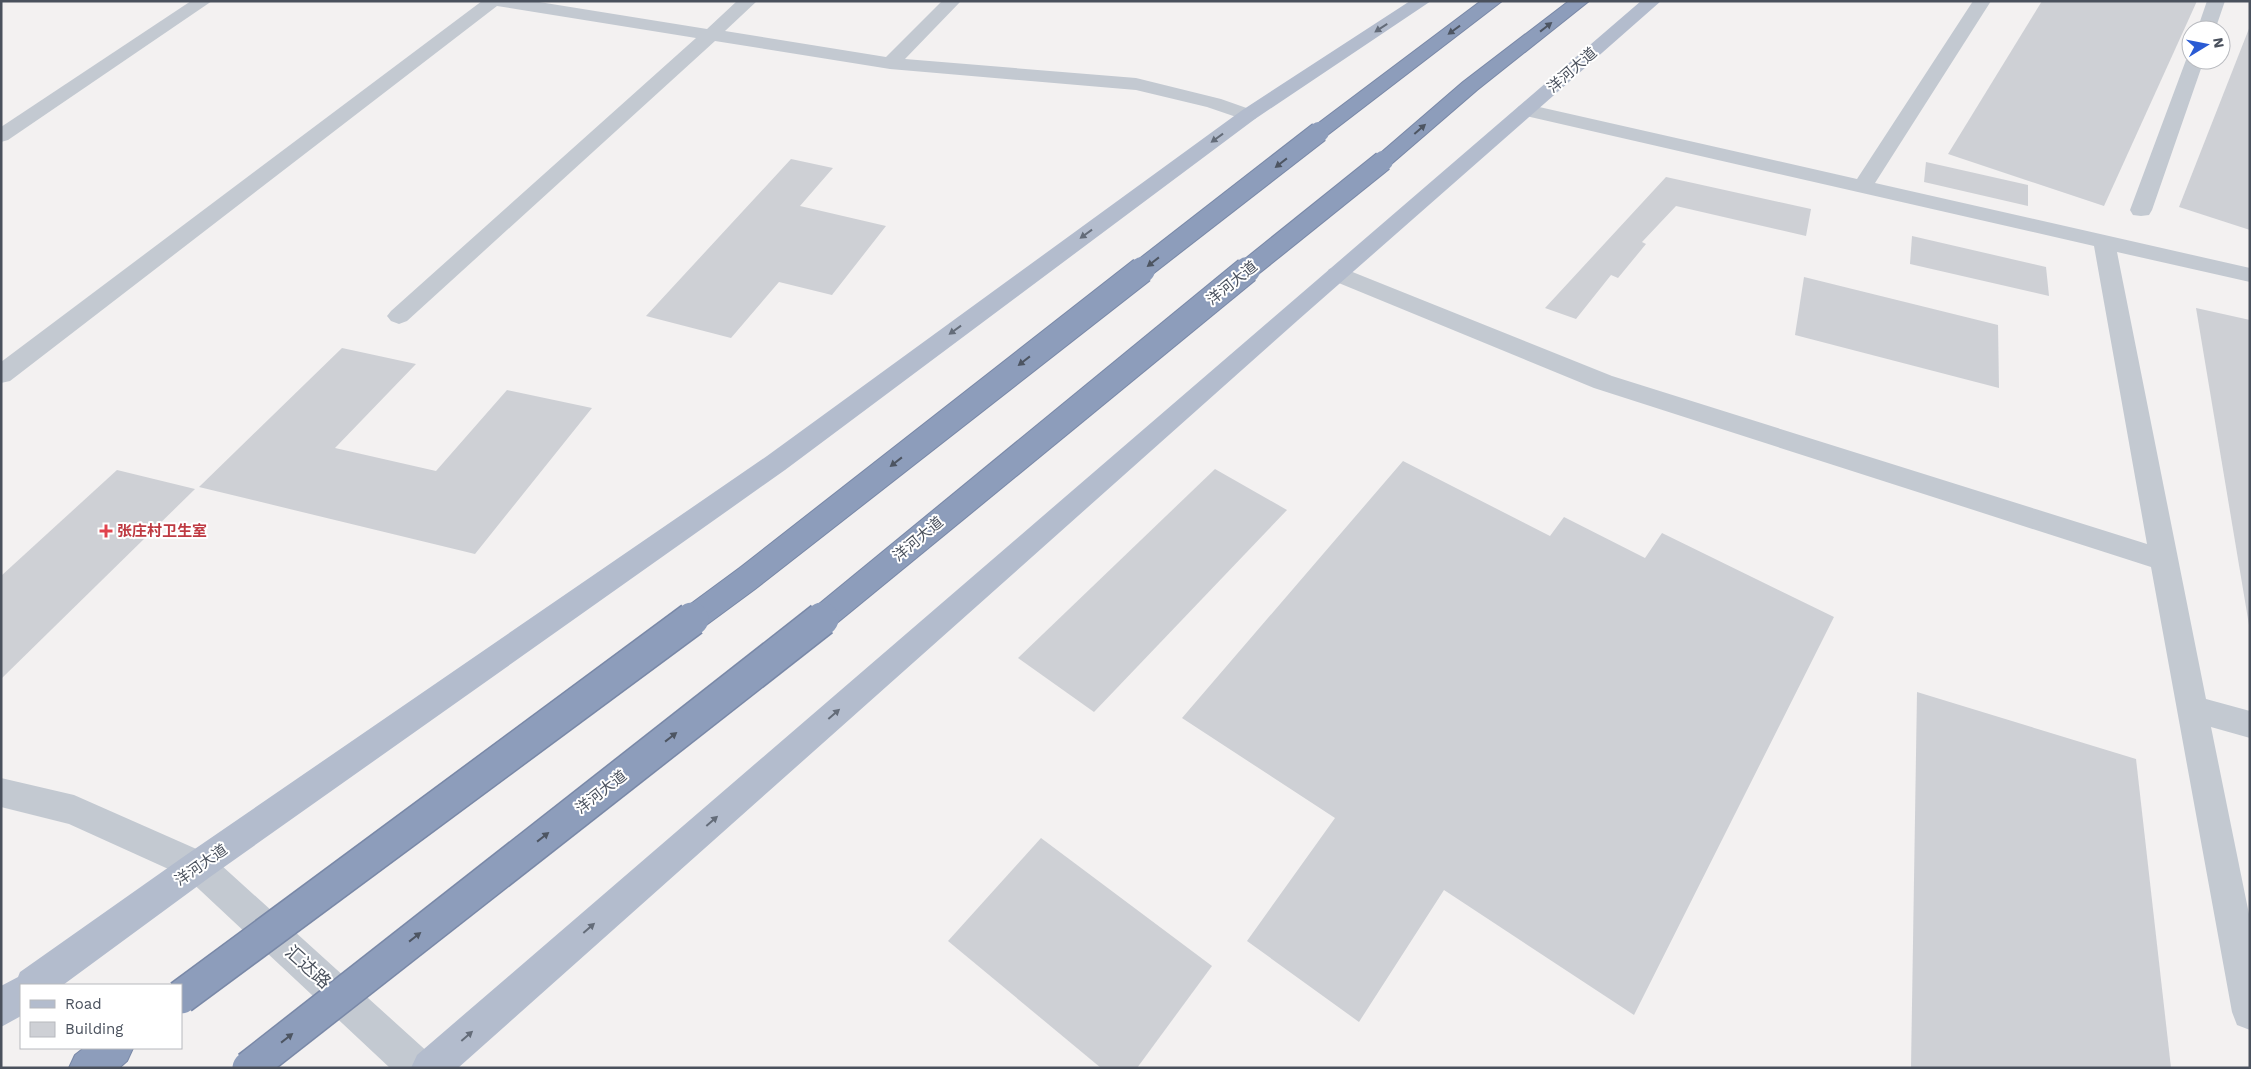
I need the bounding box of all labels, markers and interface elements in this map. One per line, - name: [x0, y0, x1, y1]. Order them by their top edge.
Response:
- north arrow: [2181, 20, 2231, 70]
- one-way arrow: [1539, 22, 1553, 32]
- one-way arrow: [1374, 23, 1388, 33]
- one-way arrow: [1447, 25, 1461, 35]
- text: N: [2210, 36, 2228, 49]
- street label: 洋河大道: [1543, 44, 1601, 96]
- one-way arrow: [1413, 124, 1426, 135]
- one-way arrow: [1211, 132, 1224, 143]
- one-way arrow: [1275, 157, 1288, 168]
- one-way arrow: [1079, 229, 1093, 239]
- one-way arrow: [1147, 257, 1160, 268]
- street label: 洋河大道: [1203, 257, 1261, 309]
- one-way arrow: [949, 325, 962, 336]
- one-way arrow: [1018, 356, 1031, 367]
- one-way arrow: [890, 456, 903, 467]
- street label: 洋河大道: [889, 513, 947, 565]
- place label: 张庄村卫生室: [117, 522, 207, 540]
- marker: 张庄村卫生室: [99, 524, 113, 538]
- one-way arrow: [827, 708, 839, 720]
- one-way arrow: [664, 732, 678, 742]
- street label: 洋河大道: [572, 766, 630, 818]
- one-way arrow: [705, 816, 718, 827]
- one-way arrow: [536, 832, 549, 843]
- street label: 洋河大道: [171, 840, 231, 890]
- one-way arrow: [583, 923, 596, 934]
- one-way arrow: [408, 932, 421, 943]
- street label: 汇达路: [281, 941, 335, 992]
- legend: [20, 984, 182, 1049]
- text: Road: [65, 995, 102, 1013]
- text: Building: [65, 1020, 123, 1038]
- one-way arrow: [461, 1030, 474, 1041]
- one-way arrow: [280, 1032, 293, 1043]

